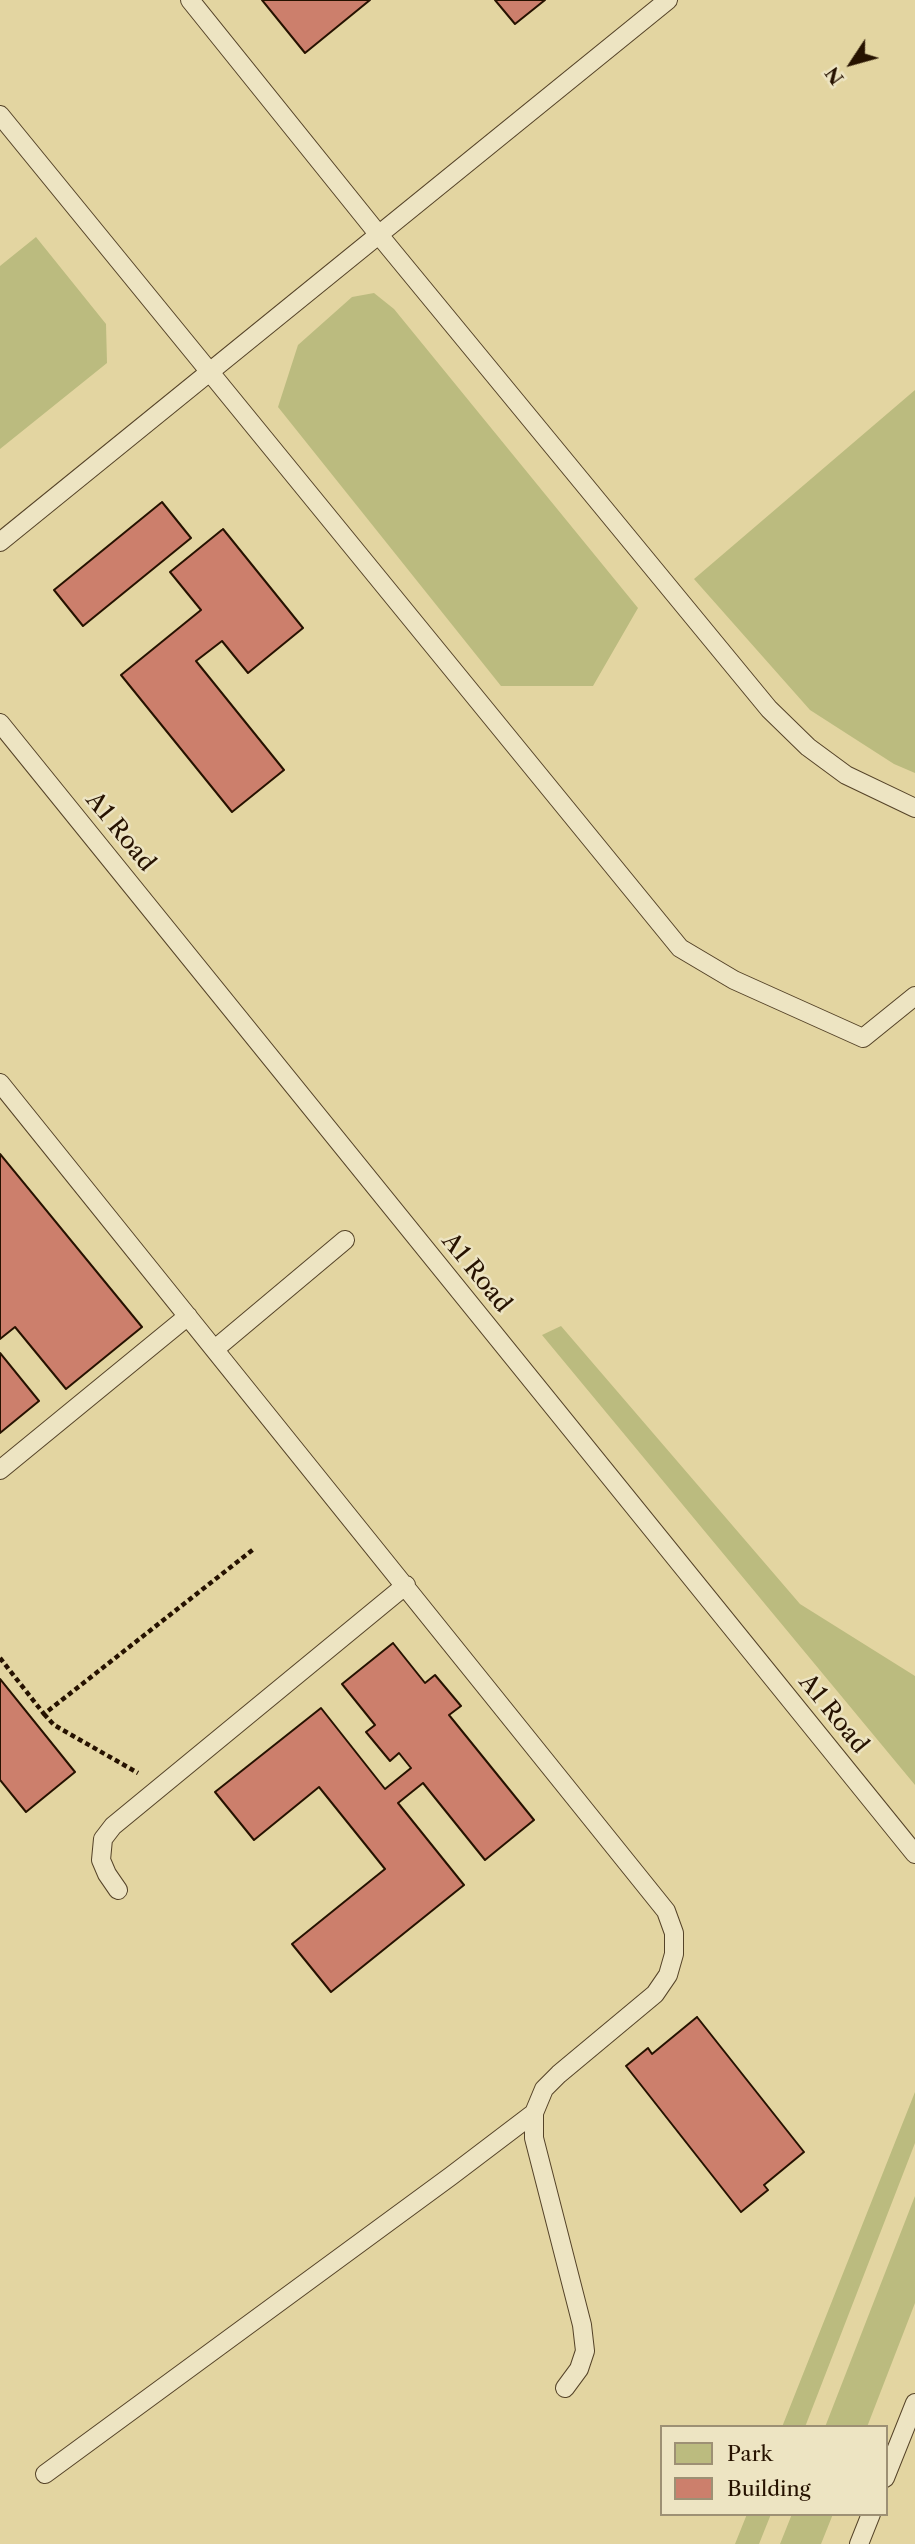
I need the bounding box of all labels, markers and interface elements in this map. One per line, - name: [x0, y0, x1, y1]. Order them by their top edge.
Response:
- north arrow: [817, 28, 887, 98]
- text: N: [820, 62, 849, 89]
- street label: A1 Road: [79, 786, 161, 878]
- street label: A1 Road: [435, 1227, 517, 1319]
- street label: A1 Road: [792, 1668, 874, 1760]
- legend: [660, 2425, 887, 2516]
- text: Park: [727, 2441, 773, 2466]
- text: Building: [727, 2476, 811, 2501]

